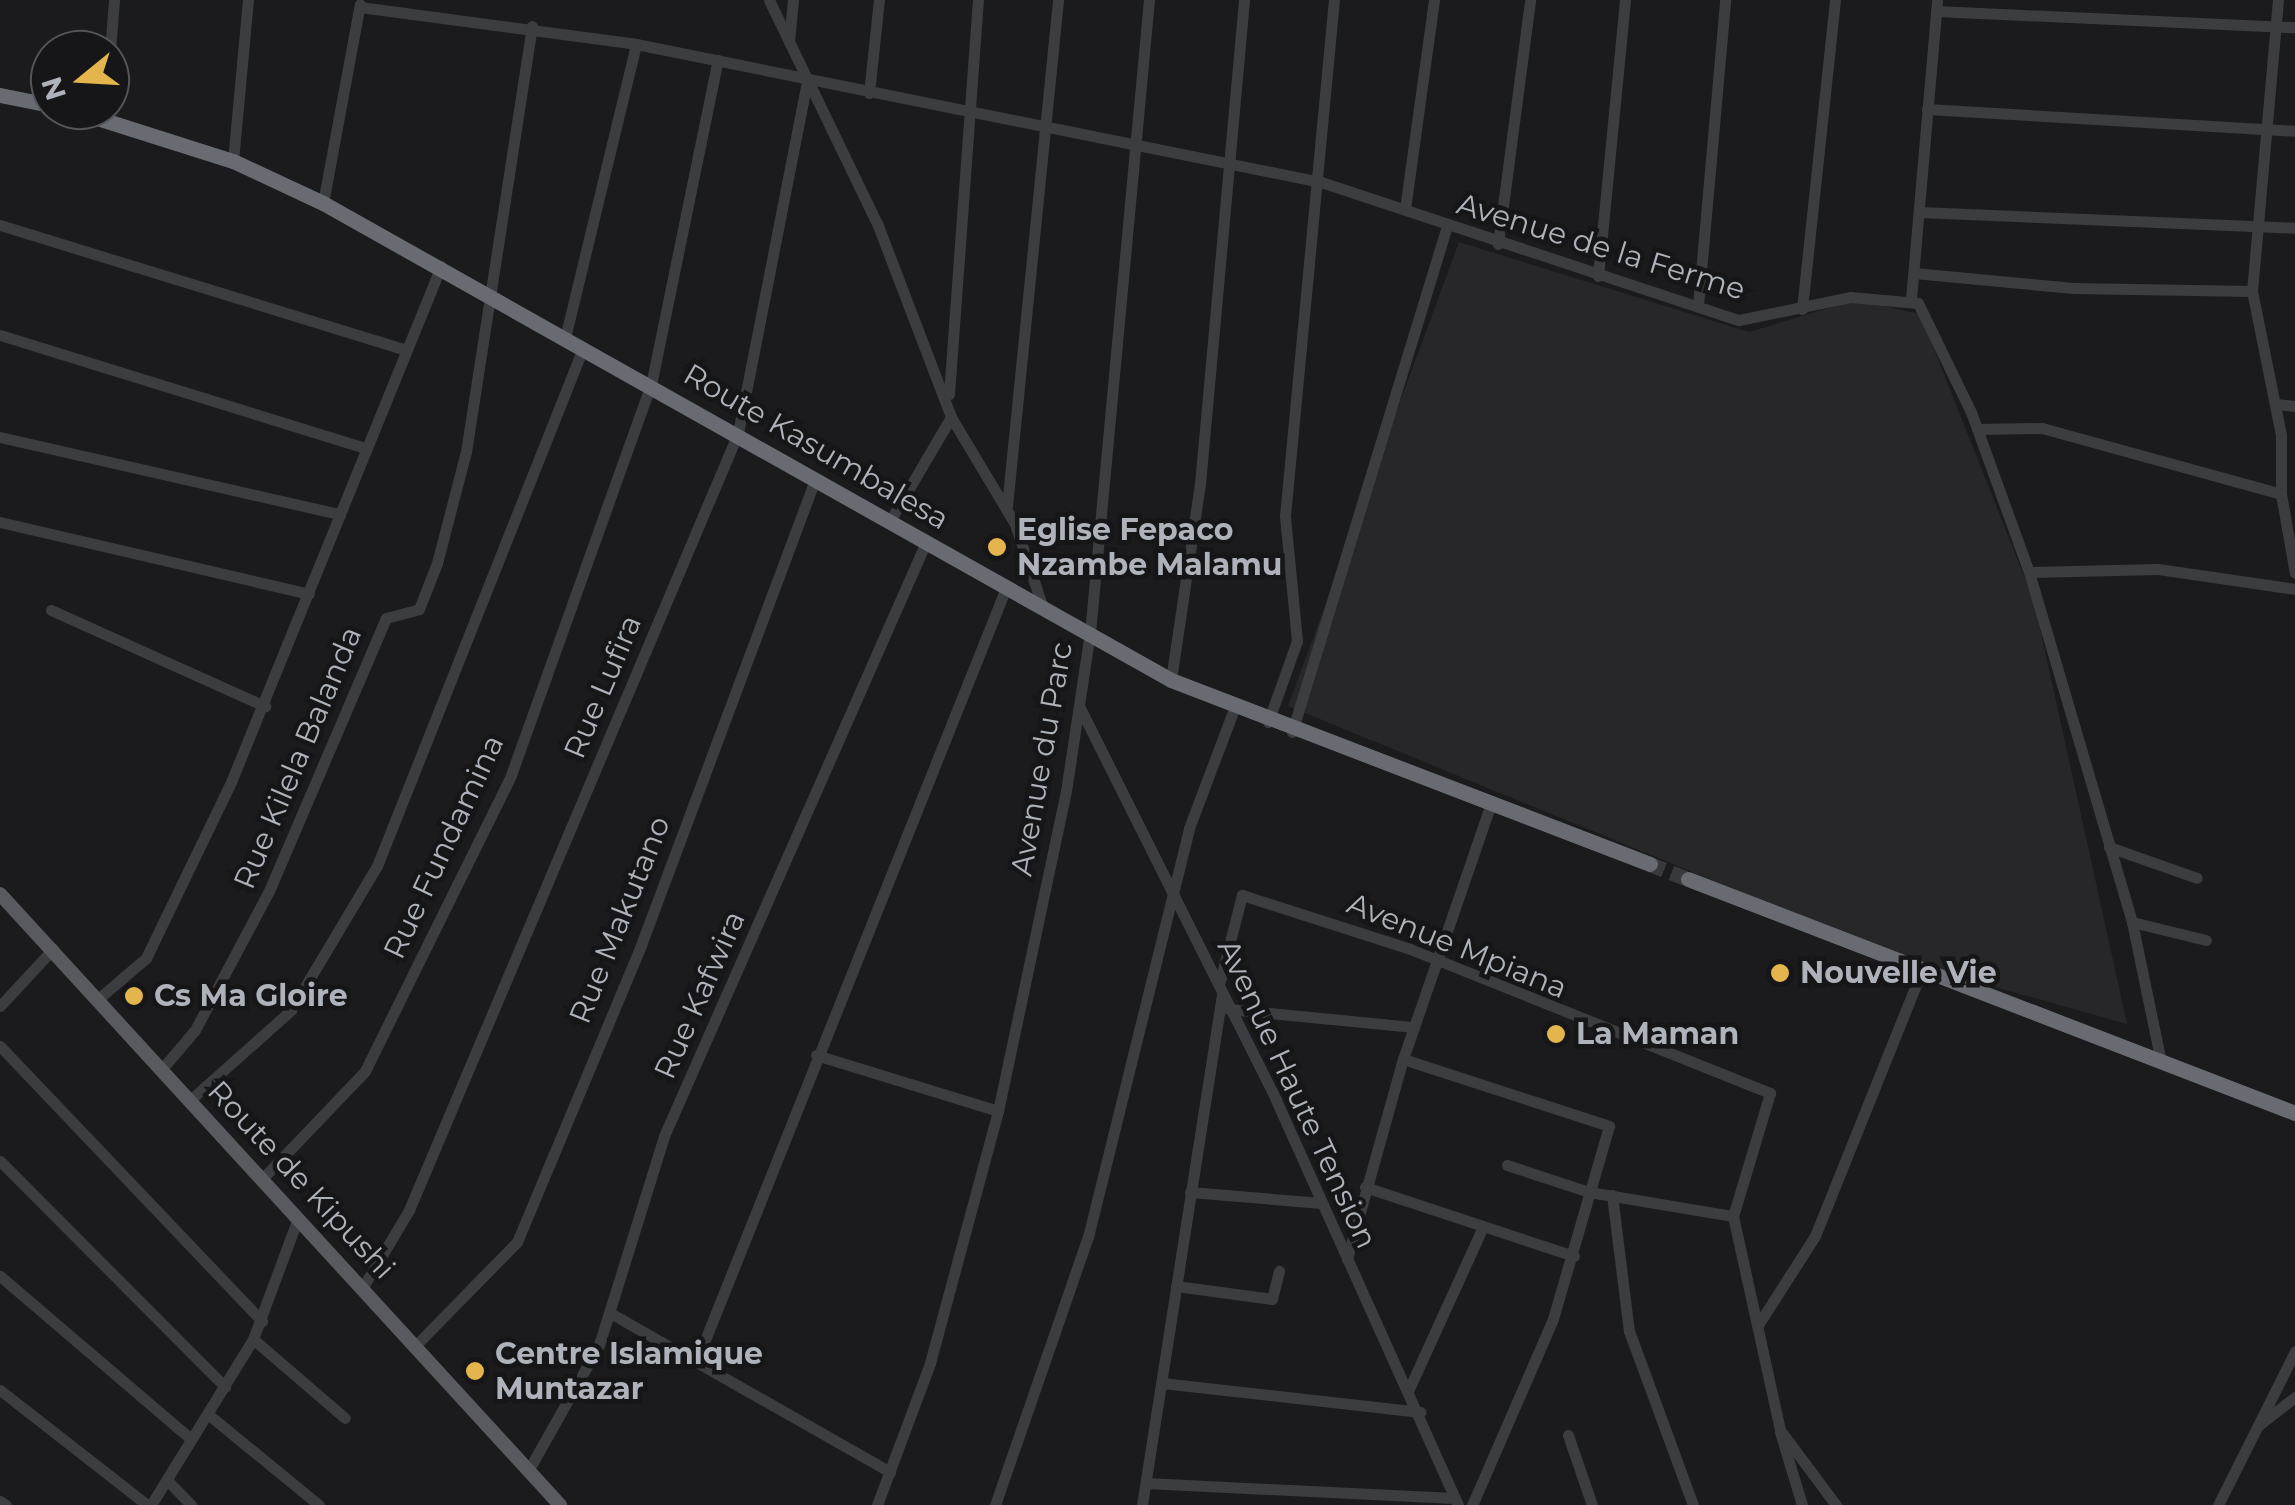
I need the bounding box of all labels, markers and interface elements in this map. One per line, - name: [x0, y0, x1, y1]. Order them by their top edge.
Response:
- north arrow: [30, 30, 130, 130]
- text: N: [34, 73, 73, 105]
- street label: Avenue de la Ferme: [1453, 186, 1749, 308]
- street label: Route Kasumbalesa: [677, 356, 955, 538]
- place label: Eglise Fepaco Nzambe Malamu: [1017, 512, 1282, 582]
- marker: Eglise Fepaco Nzambe Malamu: [986, 536, 1008, 558]
- street label: Rue Lufira: [557, 610, 649, 764]
- street label: Rue Kilela Balanda: [226, 621, 370, 895]
- street label: Avenue du Parc: [1004, 639, 1080, 879]
- street label: Rue Fundamina: [376, 729, 512, 965]
- street label: Rue Makutano: [562, 811, 678, 1029]
- street label: Avenue Mpiana: [1342, 886, 1572, 1006]
- street label: Rue Kafwira: [647, 906, 753, 1084]
- street label: Avenue Haute Tension: [1210, 934, 1384, 1254]
- place label: Nouvelle Vie: [1800, 955, 1997, 991]
- marker: Nouvelle Vie: [1769, 962, 1791, 984]
- place label: Cs Ma Gloire: [154, 978, 348, 1014]
- marker: Cs Ma Gloire: [123, 985, 145, 1007]
- place label: La Maman: [1576, 1016, 1739, 1052]
- marker: La Maman: [1545, 1023, 1567, 1045]
- street label: Route de Kipushi: [200, 1074, 402, 1286]
- place label: Centre Islamique Muntazar: [495, 1336, 763, 1406]
- marker: Centre Islamique Muntazar: [464, 1360, 486, 1382]

